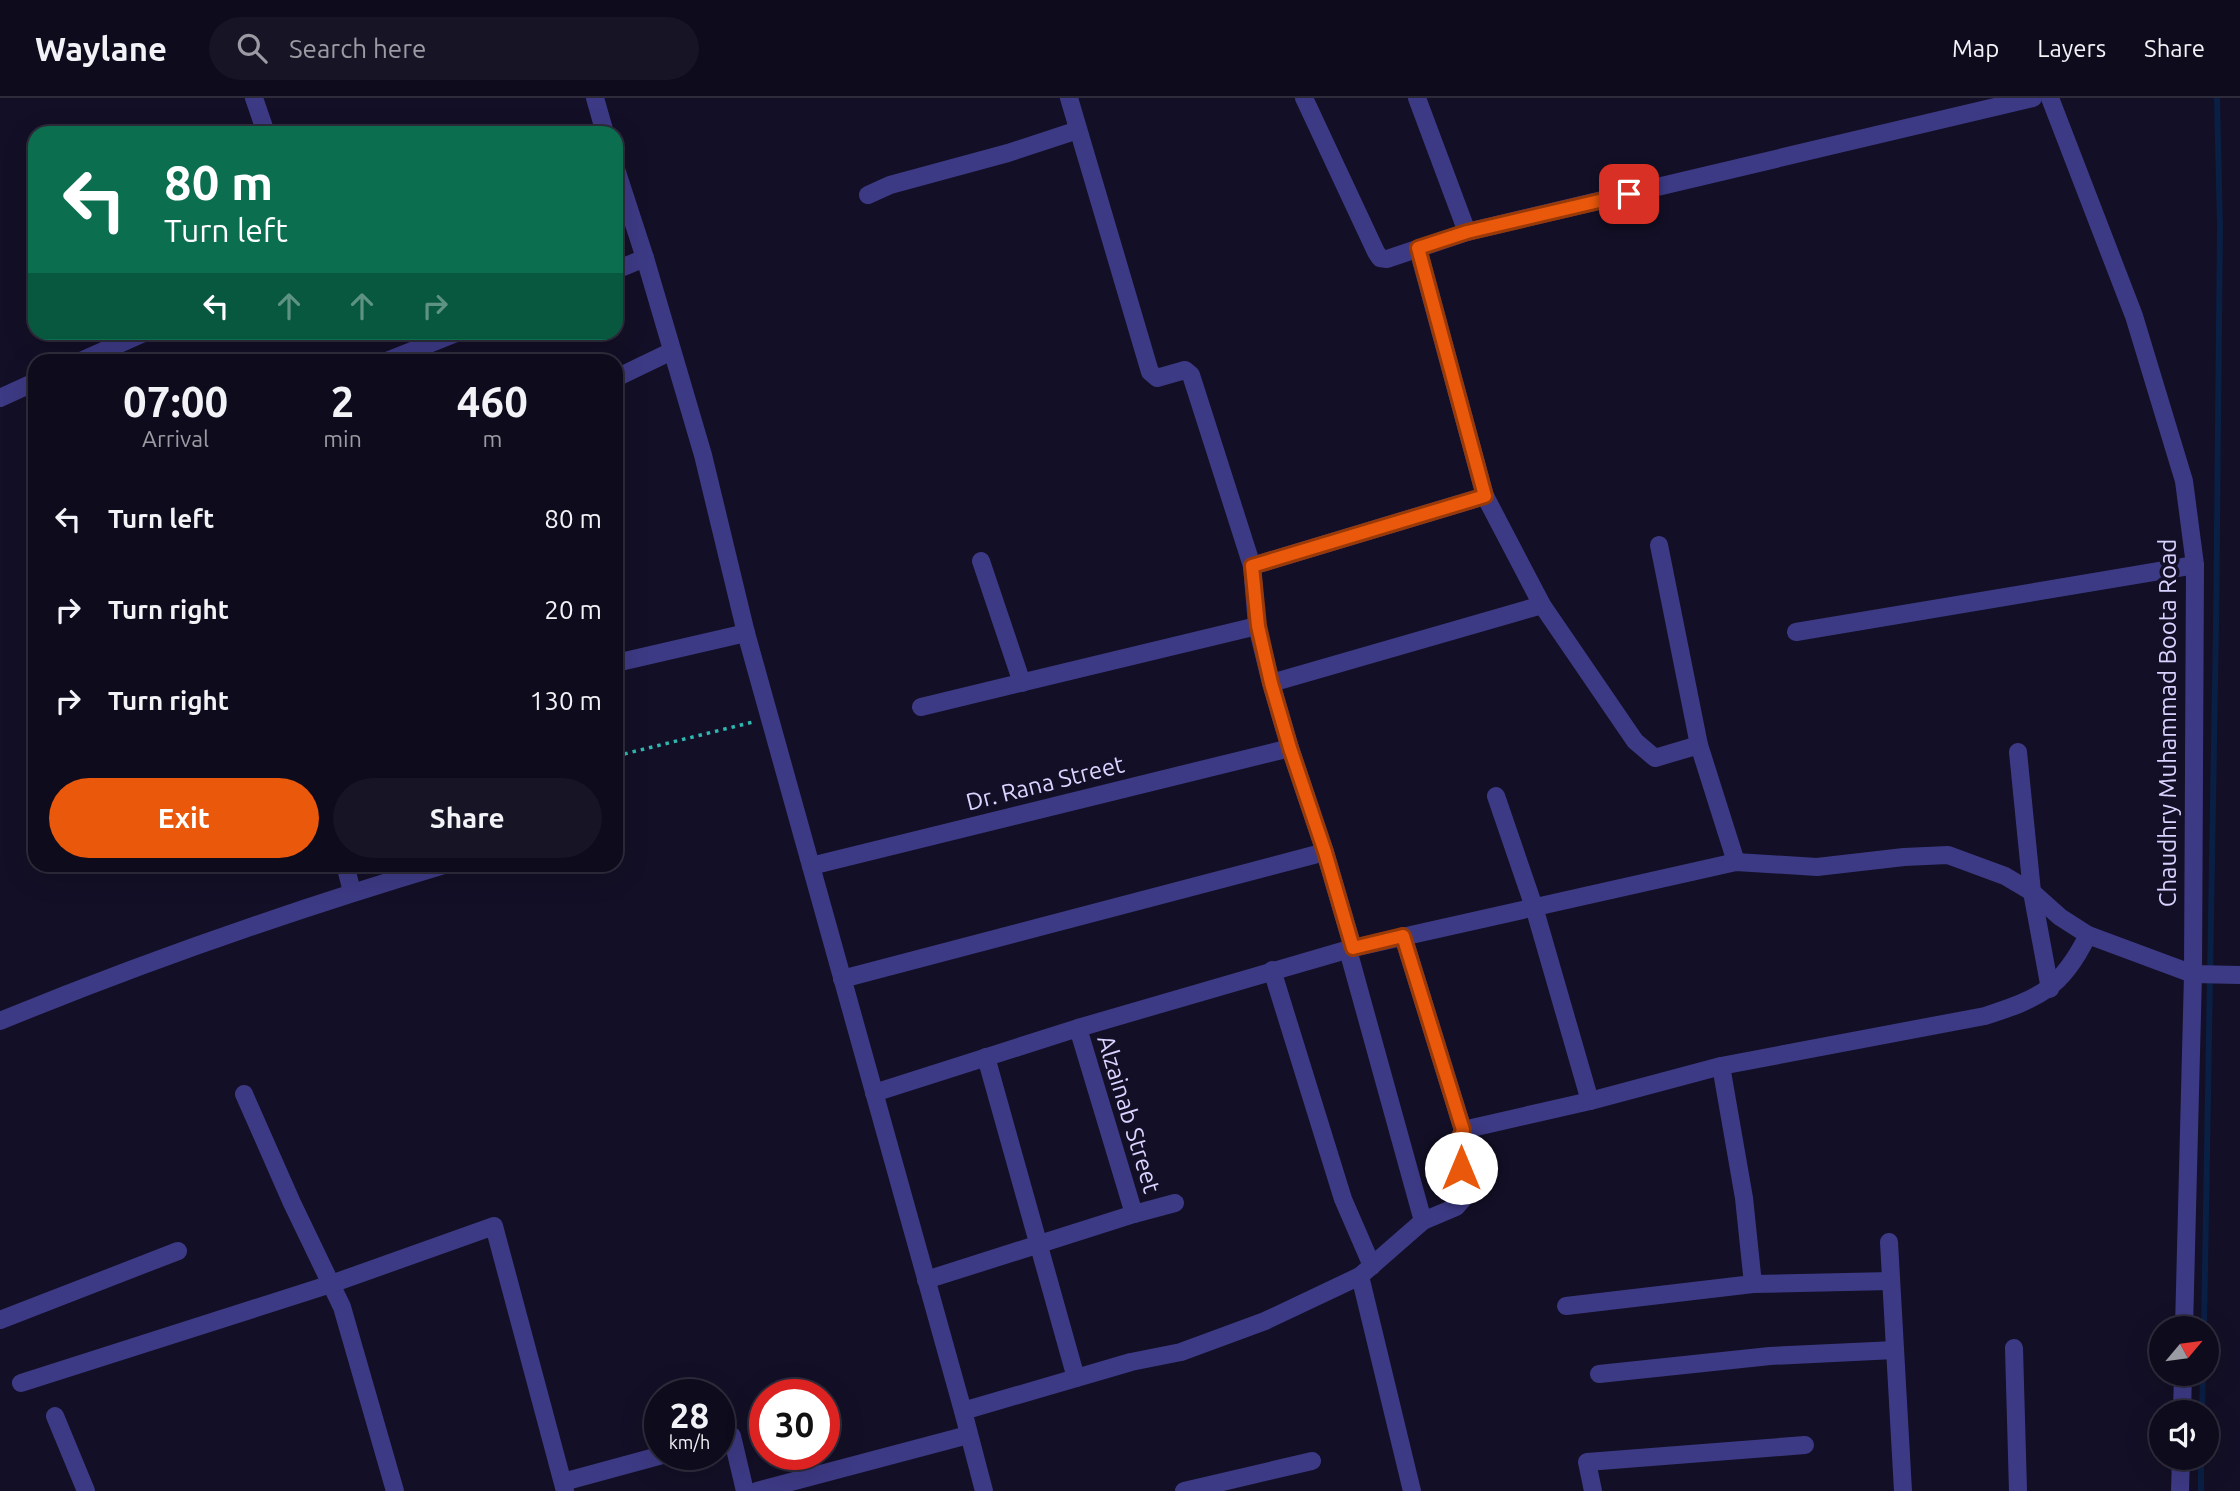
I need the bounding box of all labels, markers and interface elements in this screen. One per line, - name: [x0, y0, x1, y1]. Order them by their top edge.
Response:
- search box: [209, 17, 699, 80]
- icon: search: [233, 29, 271, 67]
- text: Waylane: [35, 30, 167, 67]
- text: Search here: [289, 34, 426, 63]
- text: Map: [1952, 35, 1999, 62]
- text: Layers: [2037, 35, 2106, 62]
- text: Share: [2144, 35, 2205, 62]
- icon: left: [49, 154, 140, 245]
- text: 80 m: [164, 154, 273, 209]
- pin: [1599, 164, 1659, 224]
- icon: arrive: [1610, 175, 1648, 213]
- text: Turn left: [164, 212, 288, 248]
- icon: left: [197, 287, 235, 325]
- icon: ahead: [270, 287, 308, 325]
- icon: ahead: [343, 287, 381, 325]
- icon: right: [416, 287, 454, 325]
- text: 07:00: [123, 378, 228, 425]
- text: 2: [331, 378, 354, 425]
- text: 460: [457, 378, 528, 425]
- text: Arrival: [142, 426, 209, 451]
- text: min: [323, 426, 362, 451]
- text: m: [482, 426, 502, 451]
- icon: left: [49, 500, 87, 538]
- text: Turn left: [108, 504, 214, 533]
- text: 80 m: [544, 504, 602, 533]
- street label: Chaudhry Muhammad Boota Road: [2154, 539, 2181, 907]
- icon: right: [49, 591, 87, 629]
- text: Turn right: [108, 595, 229, 624]
- text: 20 m: [544, 595, 602, 624]
- icon: right: [49, 682, 87, 720]
- text: Turn right: [108, 686, 229, 715]
- text: 130 m: [530, 686, 602, 715]
- street label: Dr. Rana Street: [963, 750, 1127, 816]
- button: Exit: [49, 778, 319, 858]
- button: Share: [333, 778, 602, 858]
- street label: Alzainab Street: [1092, 1032, 1166, 1197]
- position arrow: [1424, 1131, 1498, 1205]
- north arrow: [2149, 1316, 2219, 1386]
- map controls: [2149, 1316, 2219, 1470]
- speed limit sign: 30: [749, 1379, 840, 1470]
- text: 28: [670, 1395, 709, 1435]
- button: sound: [2149, 1400, 2219, 1470]
- text: km/h: [669, 1432, 710, 1452]

